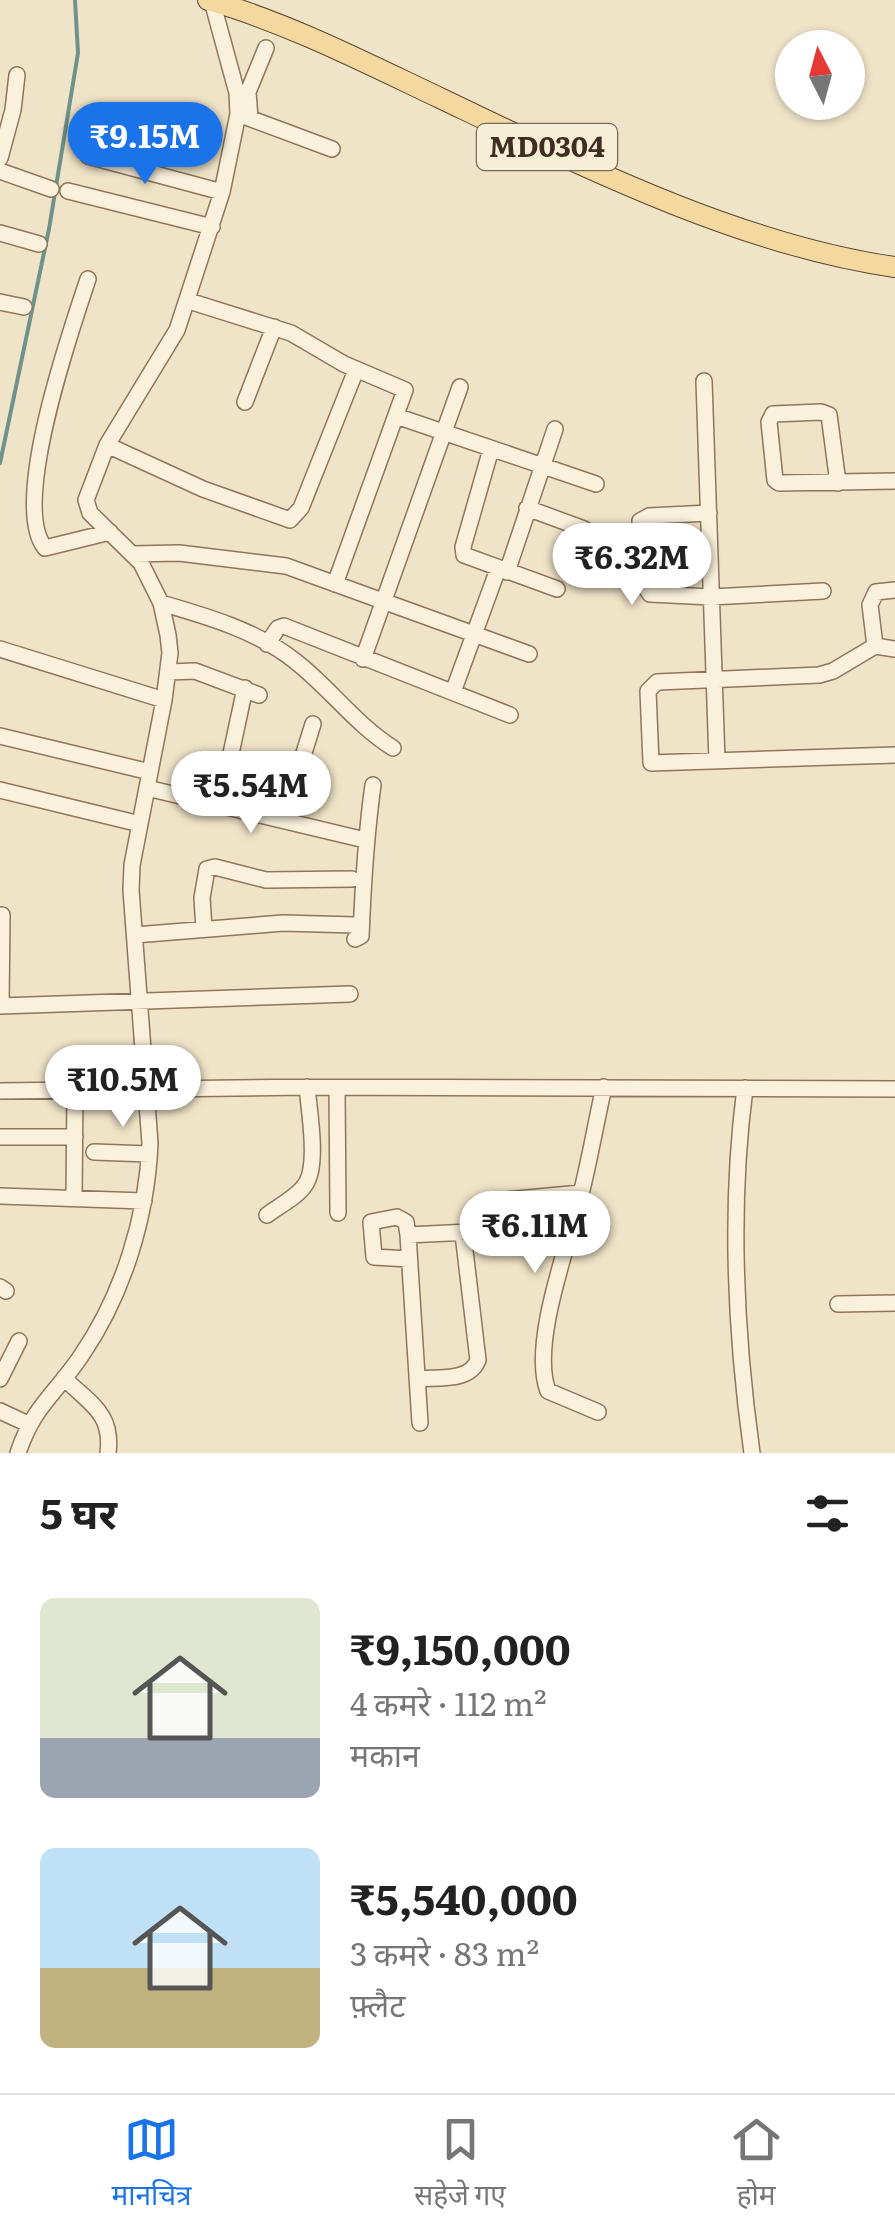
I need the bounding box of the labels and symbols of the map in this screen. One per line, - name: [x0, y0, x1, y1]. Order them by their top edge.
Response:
- north arrow: [775, 30, 865, 120]
- pin: ₹9.15M: [64, 102, 226, 187]
- road number: MD0304: [477, 124, 617, 170]
- pin: ₹6.32M: [551, 523, 713, 608]
- pin: ₹5.54M: [170, 751, 332, 836]
- pin: ₹10.5M: [42, 1045, 204, 1130]
- pin: ₹6.11M: [454, 1191, 616, 1276]

